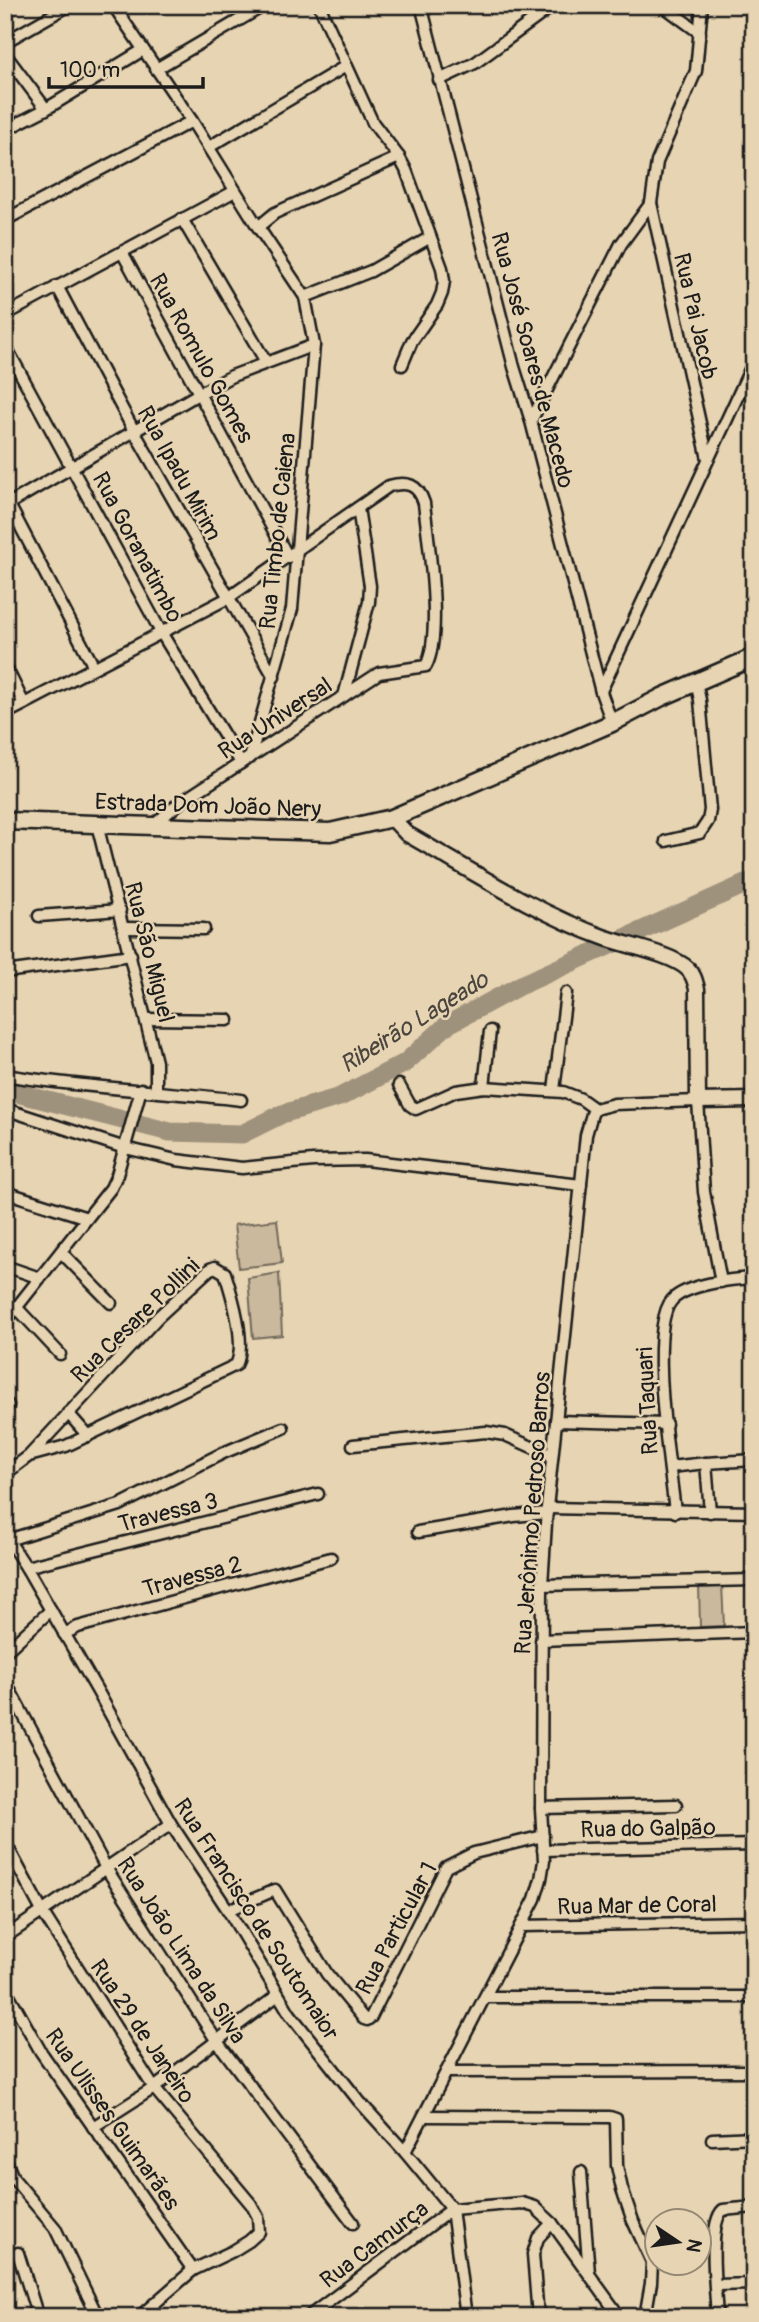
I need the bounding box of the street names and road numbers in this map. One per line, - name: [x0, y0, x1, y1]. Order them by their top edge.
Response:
- street label: Rua José Soares de Macedo: [484, 229, 581, 491]
- street label: Rua Pai Jacob: [667, 250, 724, 382]
- street label: Rua Romulo Gomes: [143, 268, 260, 448]
- street label: Rua Ipadu Mirim: [131, 401, 228, 546]
- street label: Rua Timbo de Caiena: [253, 431, 302, 631]
- street label: Rua Goranatimbo: [86, 467, 189, 627]
- street label: Rua Universal: [213, 671, 338, 766]
- street label: Estrada Dom João Nery: [94, 787, 322, 824]
- street label: Rua São Miguel: [118, 879, 181, 1025]
- street label: Rua Cesare Pollini: [65, 1252, 206, 1389]
- street label: Rua Taquari: [630, 1346, 665, 1456]
- street label: Rua Jerônimo Pedroso Barros: [508, 1371, 557, 1655]
- street label: Travessa 3: [115, 1486, 221, 1539]
- street label: Travessa 2: [139, 1549, 245, 1604]
- street label: Rua Francisco de Soutomaior: [167, 1793, 346, 2046]
- street label: Rua do Galpão: [580, 1813, 716, 1844]
- street label: Rua João Lima da Silva: [110, 1851, 253, 2049]
- street label: Rua Particular 1: [349, 1857, 444, 2000]
- street label: Rua Mar de Coral: [557, 1890, 717, 1921]
- street label: Rua 29 de Janeiro: [84, 1954, 201, 2109]
- street label: Rua Ulisses Guimarães: [39, 2023, 186, 2216]
- street label: Rua Camurça: [314, 2194, 434, 2295]

